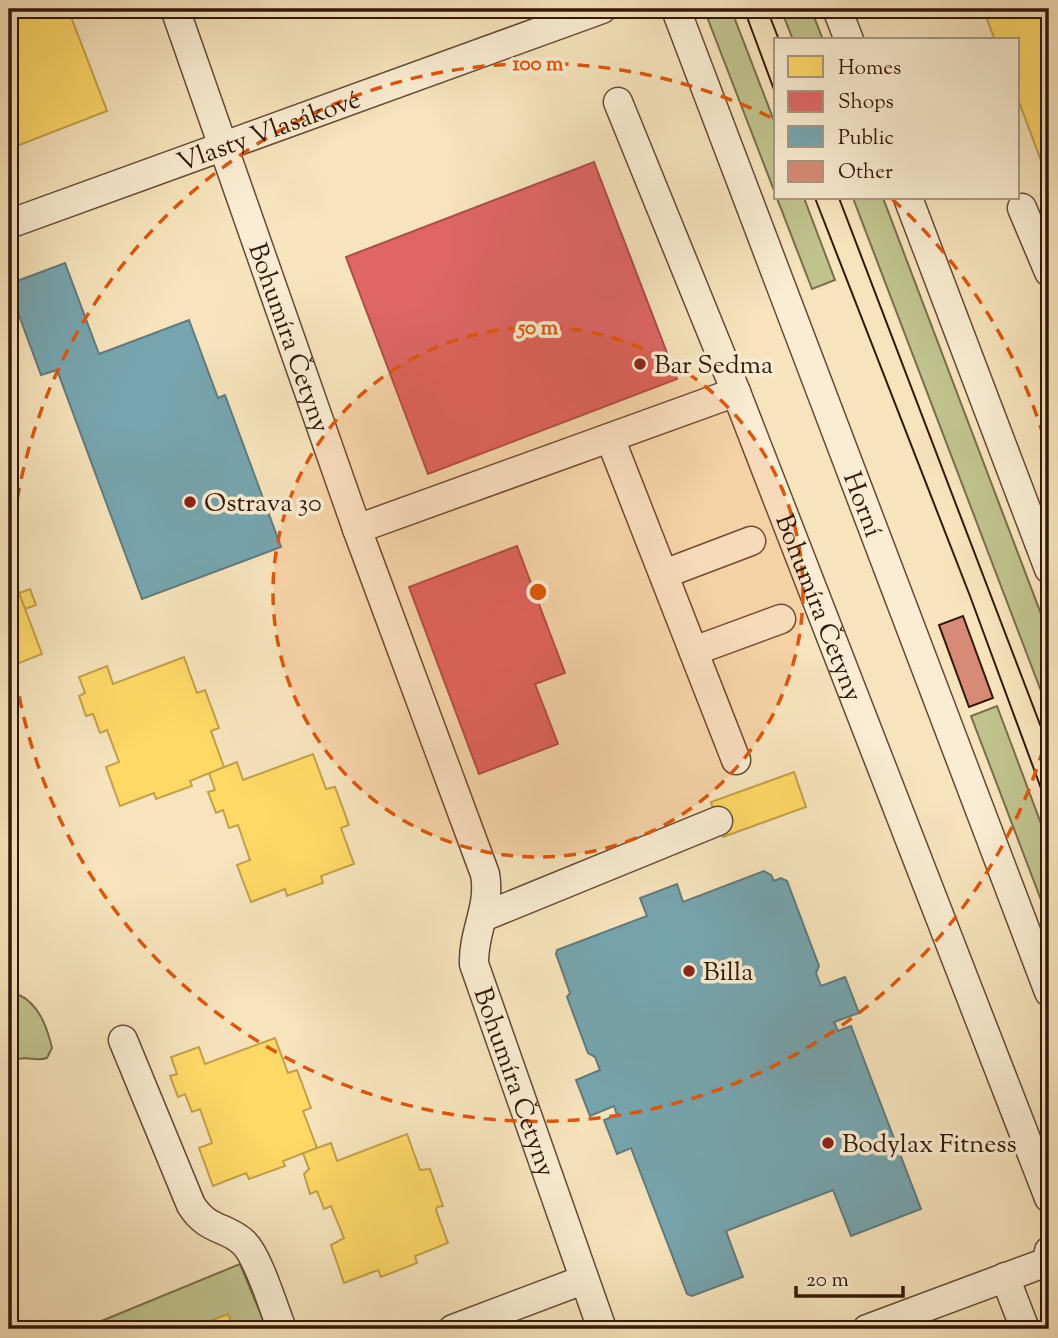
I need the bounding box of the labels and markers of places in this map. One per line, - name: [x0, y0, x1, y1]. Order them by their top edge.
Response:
- place label: Bar Sedma: [654, 348, 773, 385]
- marker: Bar Sedma: [632, 356, 648, 372]
- place label: Ostrava 30: [204, 486, 322, 523]
- marker: Ostrava 30: [182, 494, 198, 510]
- centre of rings: [526, 580, 550, 604]
- place label: Billa: [703, 955, 753, 992]
- marker: Billa: [681, 963, 697, 979]
- place label: Bodylax Fitness: [842, 1127, 1017, 1164]
- marker: Bodylax Fitness: [820, 1135, 836, 1151]

